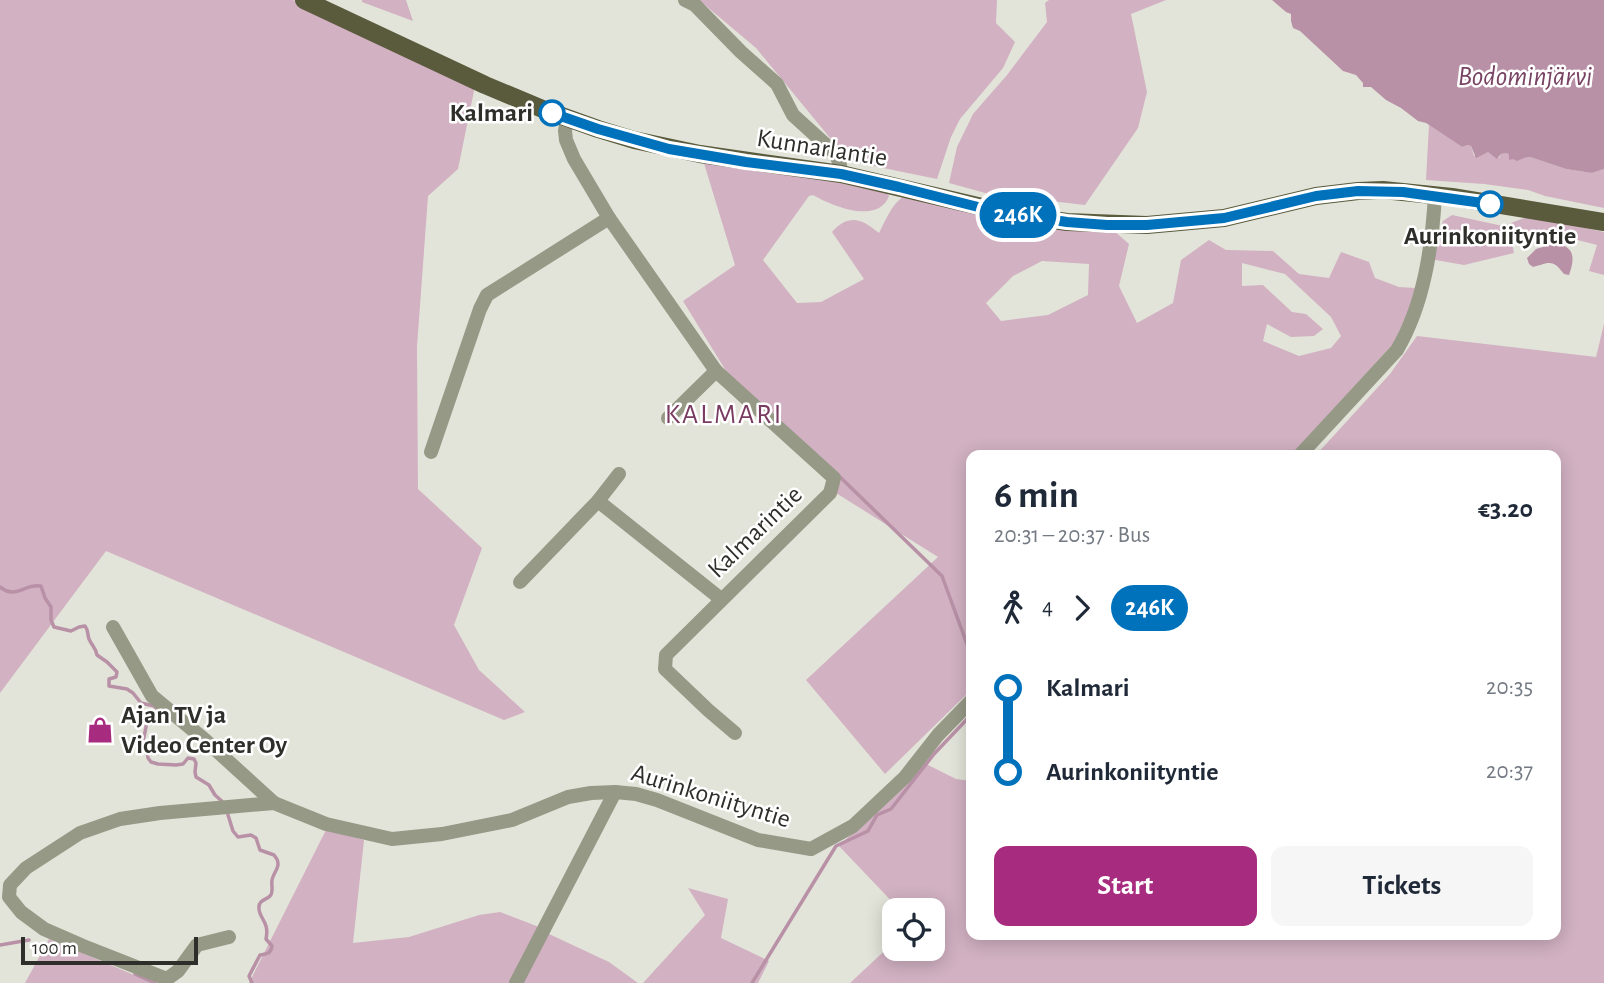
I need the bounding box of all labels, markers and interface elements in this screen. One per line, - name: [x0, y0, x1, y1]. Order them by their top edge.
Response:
- water label: Bodominjärvi: [1458, 63, 1592, 91]
- place label: Kalmari: [450, 100, 533, 126]
- marker: Kalmari: [539, 100, 565, 126]
- street label: Kunnarlantie: [755, 125, 889, 171]
- marker: Aurinkoniityntie: [1477, 191, 1503, 217]
- line badge: 246K: [969, 192, 1067, 238]
- text: 246K: [994, 203, 1042, 227]
- place label: Aurinkoniityntie: [1404, 223, 1576, 249]
- district label: KALMARI: [665, 401, 783, 429]
- text: 6 min: [994, 477, 1079, 515]
- street label: Kalmarintie: [703, 481, 807, 583]
- text: €3.20: [1478, 496, 1533, 522]
- text: 20:31 – 20:37 · Bus: [994, 524, 1150, 547]
- icon: walk: [994, 589, 1032, 627]
- icon: forward: [1063, 589, 1101, 627]
- text: 4: [1042, 596, 1053, 619]
- text: 246K: [1125, 596, 1174, 620]
- text: Kalmari: [1046, 675, 1129, 701]
- text: 20:35: [1486, 676, 1533, 699]
- place label: Ajan TV ja Video Center Oy: [121, 702, 288, 758]
- shop icon: Ajan TV ja Video Center Oy: [85, 715, 115, 745]
- street label: Aurinkoniityntie: [628, 759, 794, 833]
- text: Aurinkoniityntie: [1046, 759, 1219, 785]
- text: 20:37: [1486, 760, 1533, 783]
- button: Start: [994, 846, 1257, 926]
- button: Tickets: [1271, 846, 1533, 926]
- map controls: [882, 898, 945, 961]
- button: locate: [882, 898, 945, 961]
- scale bar: [21, 934, 198, 966]
- text: 100 m: [32, 939, 77, 958]

